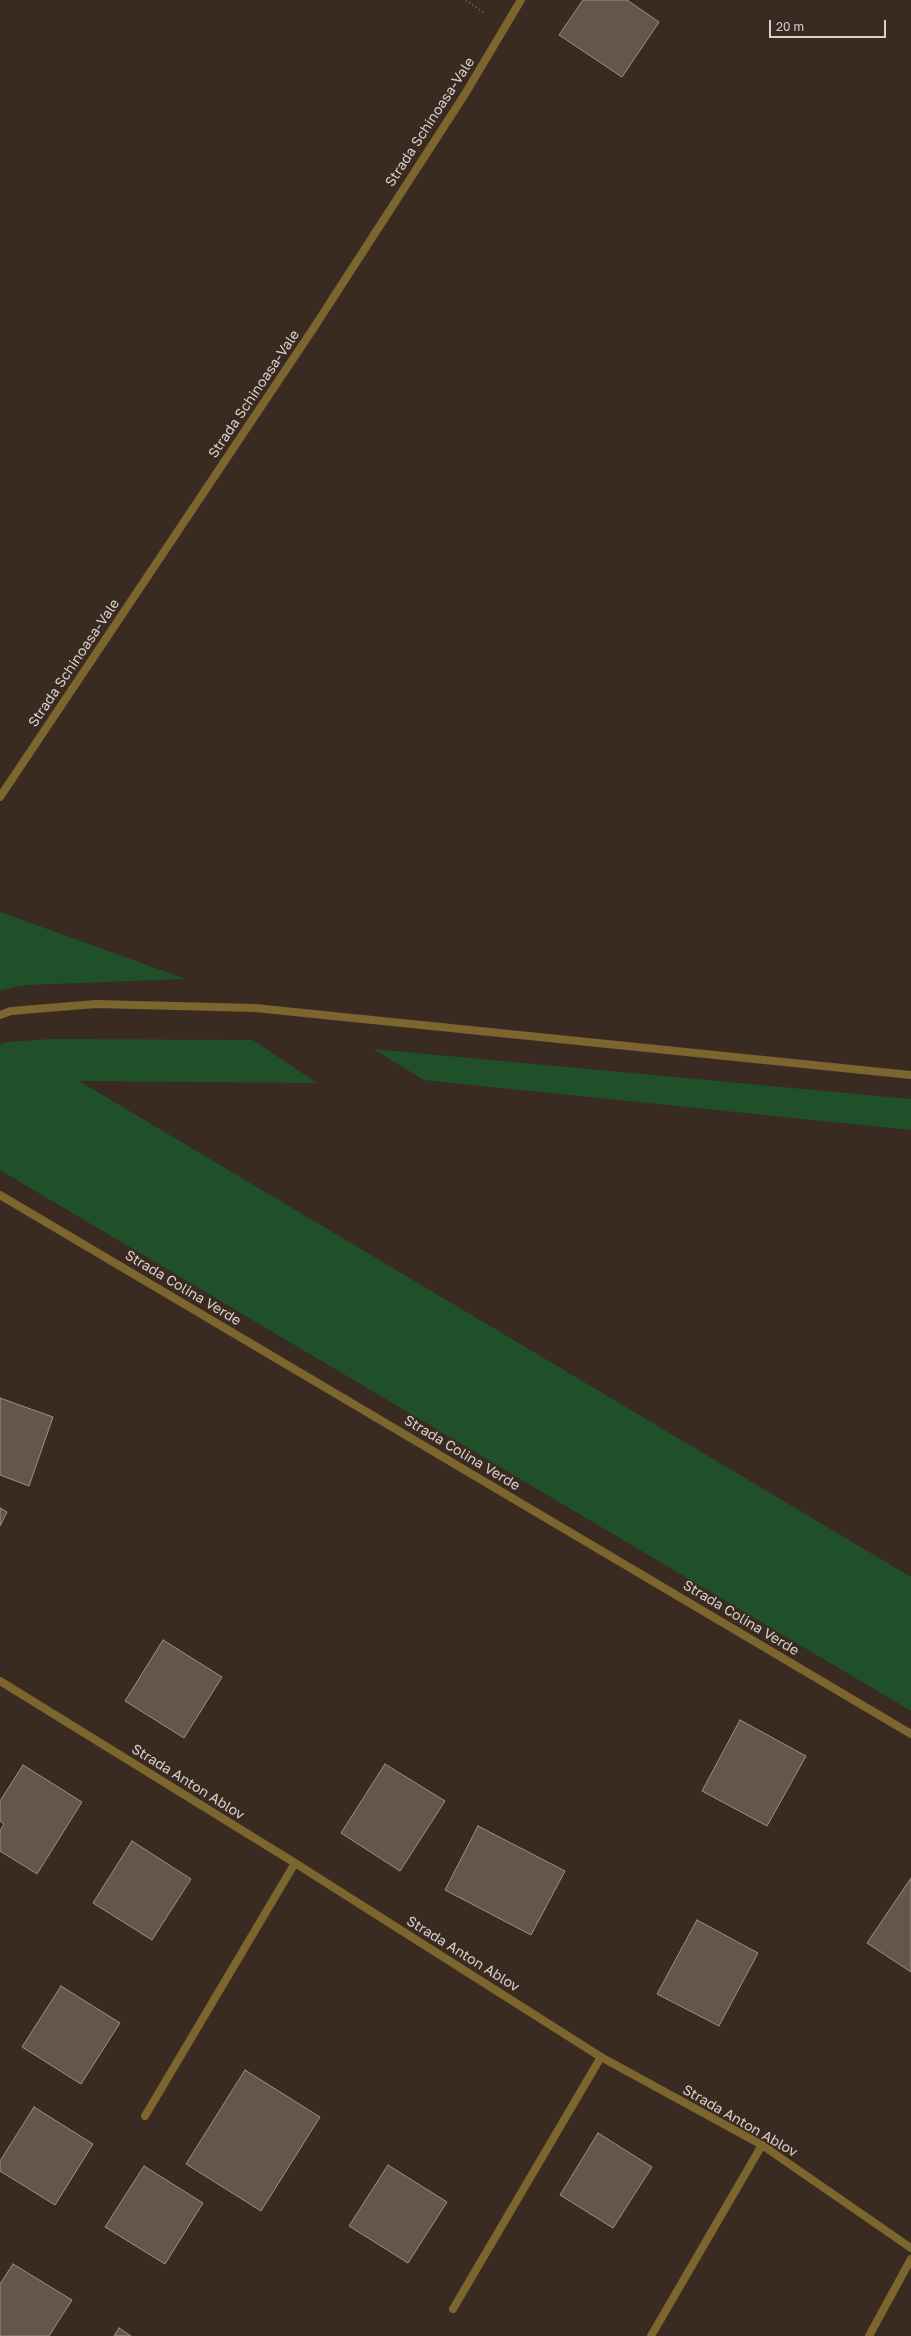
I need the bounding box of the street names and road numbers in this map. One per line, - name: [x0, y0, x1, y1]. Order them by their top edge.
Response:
- street label: Strada Schinoasa-Vale: [382, 54, 478, 190]
- street label: Strada Schinoasa-Vale: [205, 327, 303, 461]
- street label: Strada Schinoasa-Vale: [25, 596, 123, 730]
- street label: Strada Colina Verde: [122, 1247, 244, 1329]
- street label: Strada Colina Verde: [401, 1412, 523, 1494]
- street label: Strada Colina Verde: [680, 1577, 802, 1659]
- street label: Strada Anton Ablov: [129, 1740, 247, 1824]
- street label: Strada Anton Ablov: [404, 1912, 522, 1996]
- street label: Strada Anton Ablov: [680, 2081, 800, 2161]

